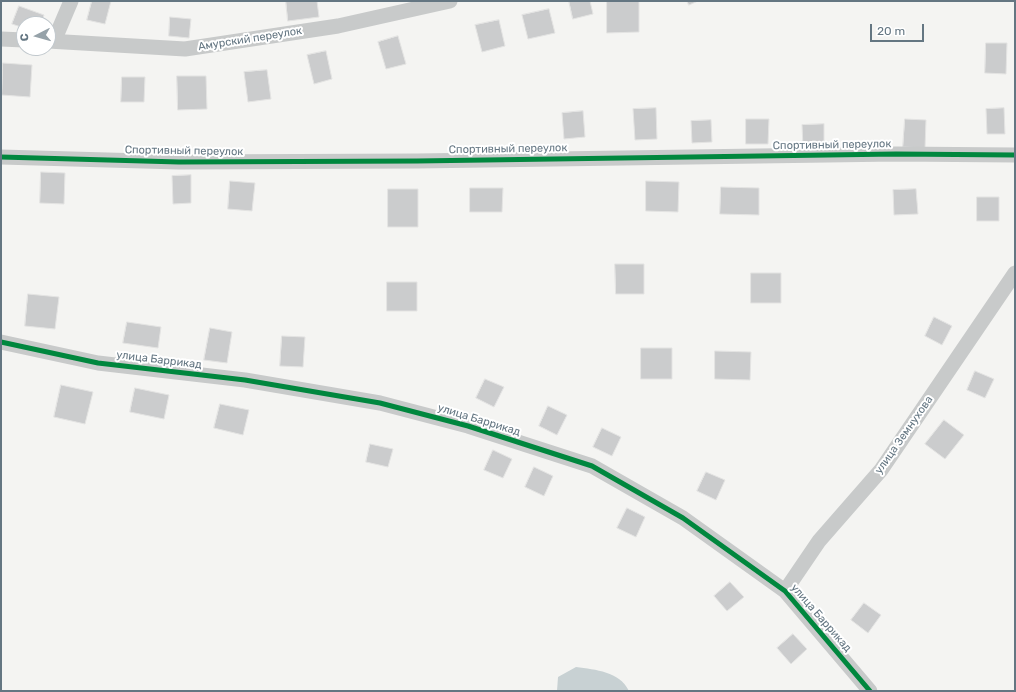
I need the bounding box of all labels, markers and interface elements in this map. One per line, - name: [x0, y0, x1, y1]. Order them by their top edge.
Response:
- north arrow: [16, 16, 56, 56]
- scale bar: [872, 16, 926, 42]
- street label: Амурский переулок: [197, 24, 303, 54]
- text: 20 m: [877, 24, 905, 38]
- text: С: [18, 33, 31, 42]
- street label: Спортивный переулок: [773, 137, 891, 153]
- street label: Спортивный переулок: [449, 141, 567, 157]
- street label: Спортивный переулок: [125, 143, 243, 159]
- street label: улица Баррикад: [116, 348, 202, 372]
- street label: улица Земнухова: [872, 394, 936, 476]
- street label: улица Баррикад: [436, 401, 522, 439]
- street label: улица Баррикад: [788, 581, 854, 655]

